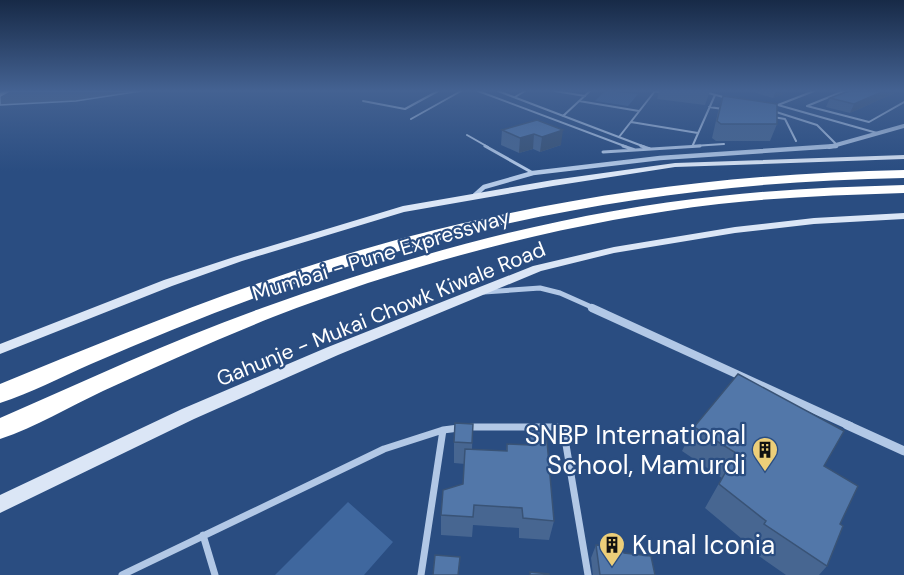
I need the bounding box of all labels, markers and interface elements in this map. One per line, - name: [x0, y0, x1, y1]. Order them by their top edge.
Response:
- street label: Mumbai - Pune Expressway: [249, 202, 514, 308]
- street label: Gahunje - Mukai Chowk Kiwale Road: [212, 235, 550, 393]
- place label: SNBP International School, Mamurdi: [525, 418, 746, 482]
- building icon: SNBP International School, Mamurdi: [750, 435, 780, 473]
- place label: Kunal Iconia: [632, 528, 775, 562]
- building icon: Kunal Iconia: [597, 530, 627, 568]

